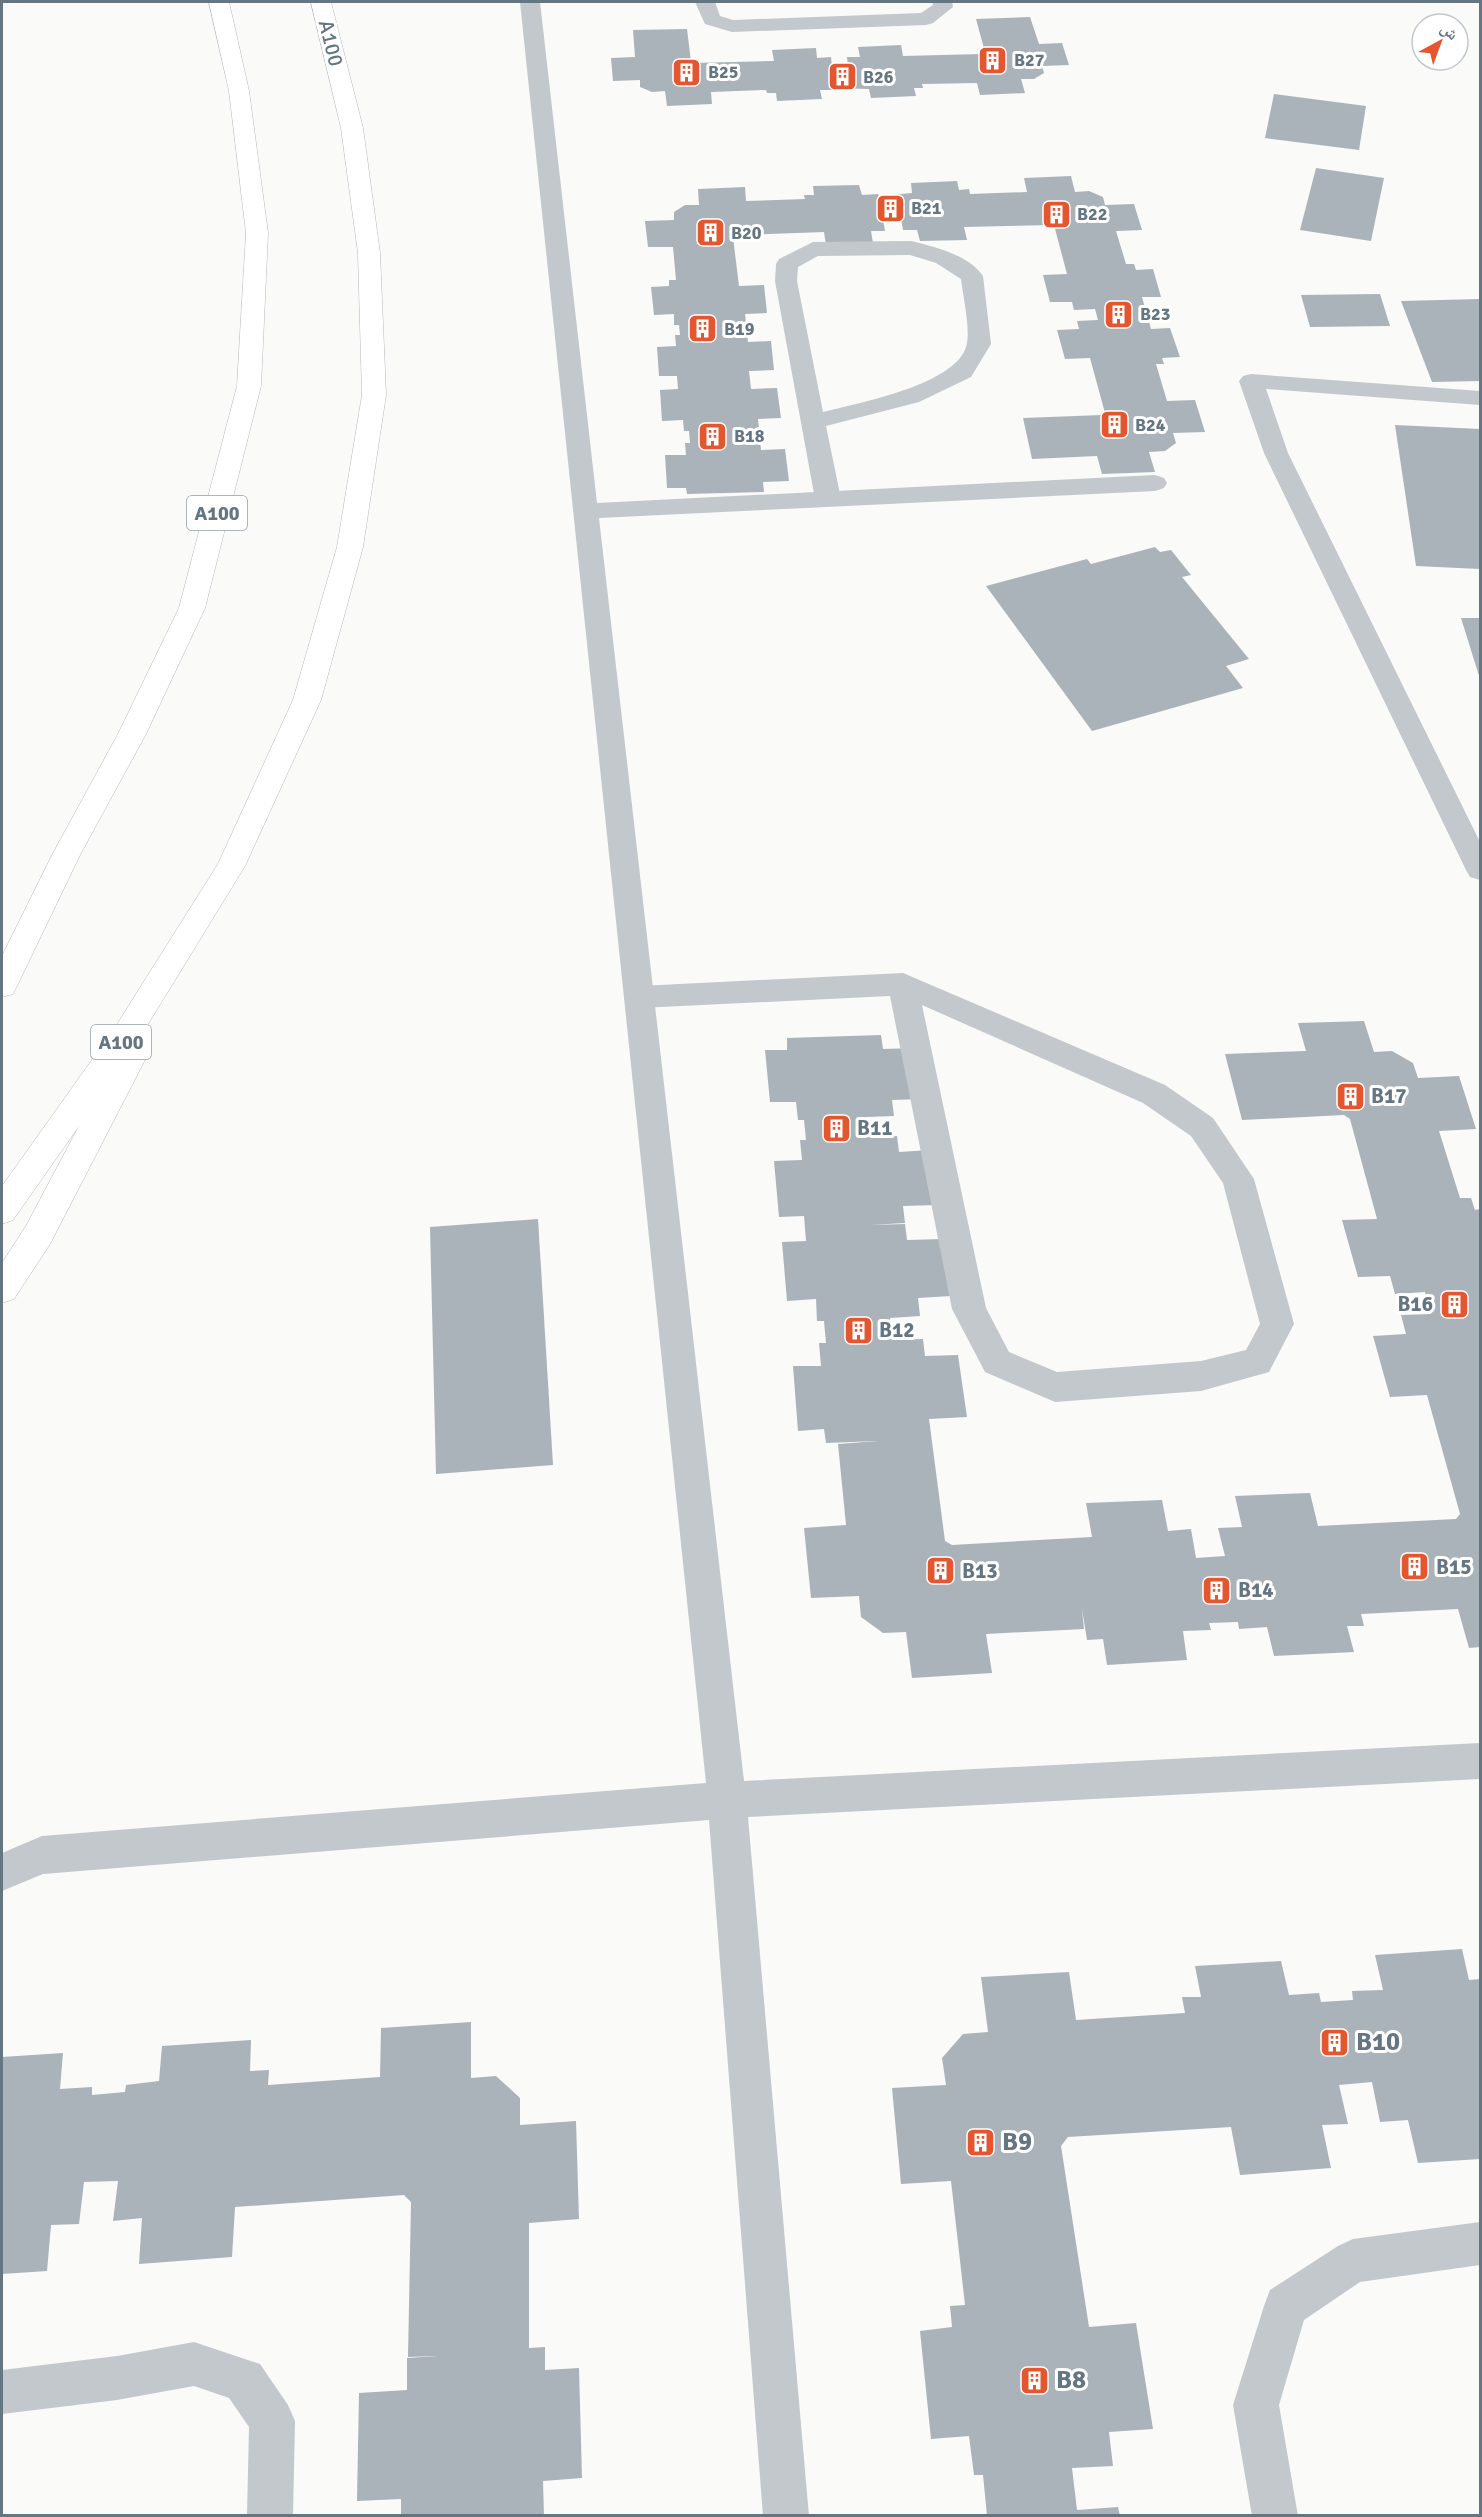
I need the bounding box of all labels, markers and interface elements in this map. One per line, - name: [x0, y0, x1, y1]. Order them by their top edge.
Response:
- north arrow: [1410, 12, 1470, 72]
- street label: A100: [313, 17, 349, 69]
- text: ش: [1436, 18, 1462, 45]
- building icon: B27: [977, 44, 1009, 76]
- place label: B27: [1014, 49, 1045, 71]
- building icon: B25: [671, 56, 703, 88]
- place label: B25: [708, 61, 739, 83]
- building icon: B26: [826, 61, 858, 93]
- place label: B26: [863, 66, 894, 88]
- building icon: B21: [874, 192, 906, 224]
- place label: B21: [911, 197, 942, 219]
- building icon: B22: [1040, 198, 1072, 230]
- place label: B22: [1077, 203, 1108, 225]
- building icon: B20: [694, 217, 726, 249]
- place label: B20: [731, 222, 762, 244]
- building icon: B23: [1103, 298, 1135, 330]
- place label: B23: [1140, 303, 1171, 325]
- building icon: B19: [687, 313, 719, 345]
- place label: B19: [724, 318, 755, 340]
- building icon: B24: [1098, 409, 1130, 441]
- place label: B24: [1135, 414, 1166, 436]
- building icon: B18: [697, 420, 729, 452]
- place label: B18: [734, 425, 765, 447]
- road number: A100: [187, 496, 247, 530]
- road number: A100: [91, 1025, 151, 1059]
- building icon: B17: [1334, 1080, 1366, 1112]
- place label: B17: [1371, 1083, 1407, 1109]
- building icon: B11: [820, 1112, 852, 1144]
- place label: B11: [857, 1115, 893, 1141]
- building icon: B16: [1438, 1288, 1470, 1320]
- place label: B16: [1397, 1291, 1433, 1317]
- building icon: B12: [842, 1314, 874, 1346]
- place label: B12: [879, 1317, 915, 1343]
- building icon: B15: [1399, 1551, 1431, 1583]
- place label: B15: [1436, 1554, 1472, 1580]
- building icon: B13: [925, 1555, 957, 1587]
- place label: B13: [962, 1558, 998, 1584]
- building icon: B14: [1201, 1574, 1233, 1606]
- place label: B14: [1238, 1577, 1274, 1603]
- building icon: B10: [1319, 2026, 1351, 2058]
- place label: B10: [1356, 2026, 1400, 2058]
- building icon: B9: [965, 2126, 997, 2158]
- place label: B9: [1002, 2126, 1032, 2158]
- building icon: B8: [1019, 2364, 1051, 2396]
- place label: B8: [1056, 2364, 1086, 2396]

